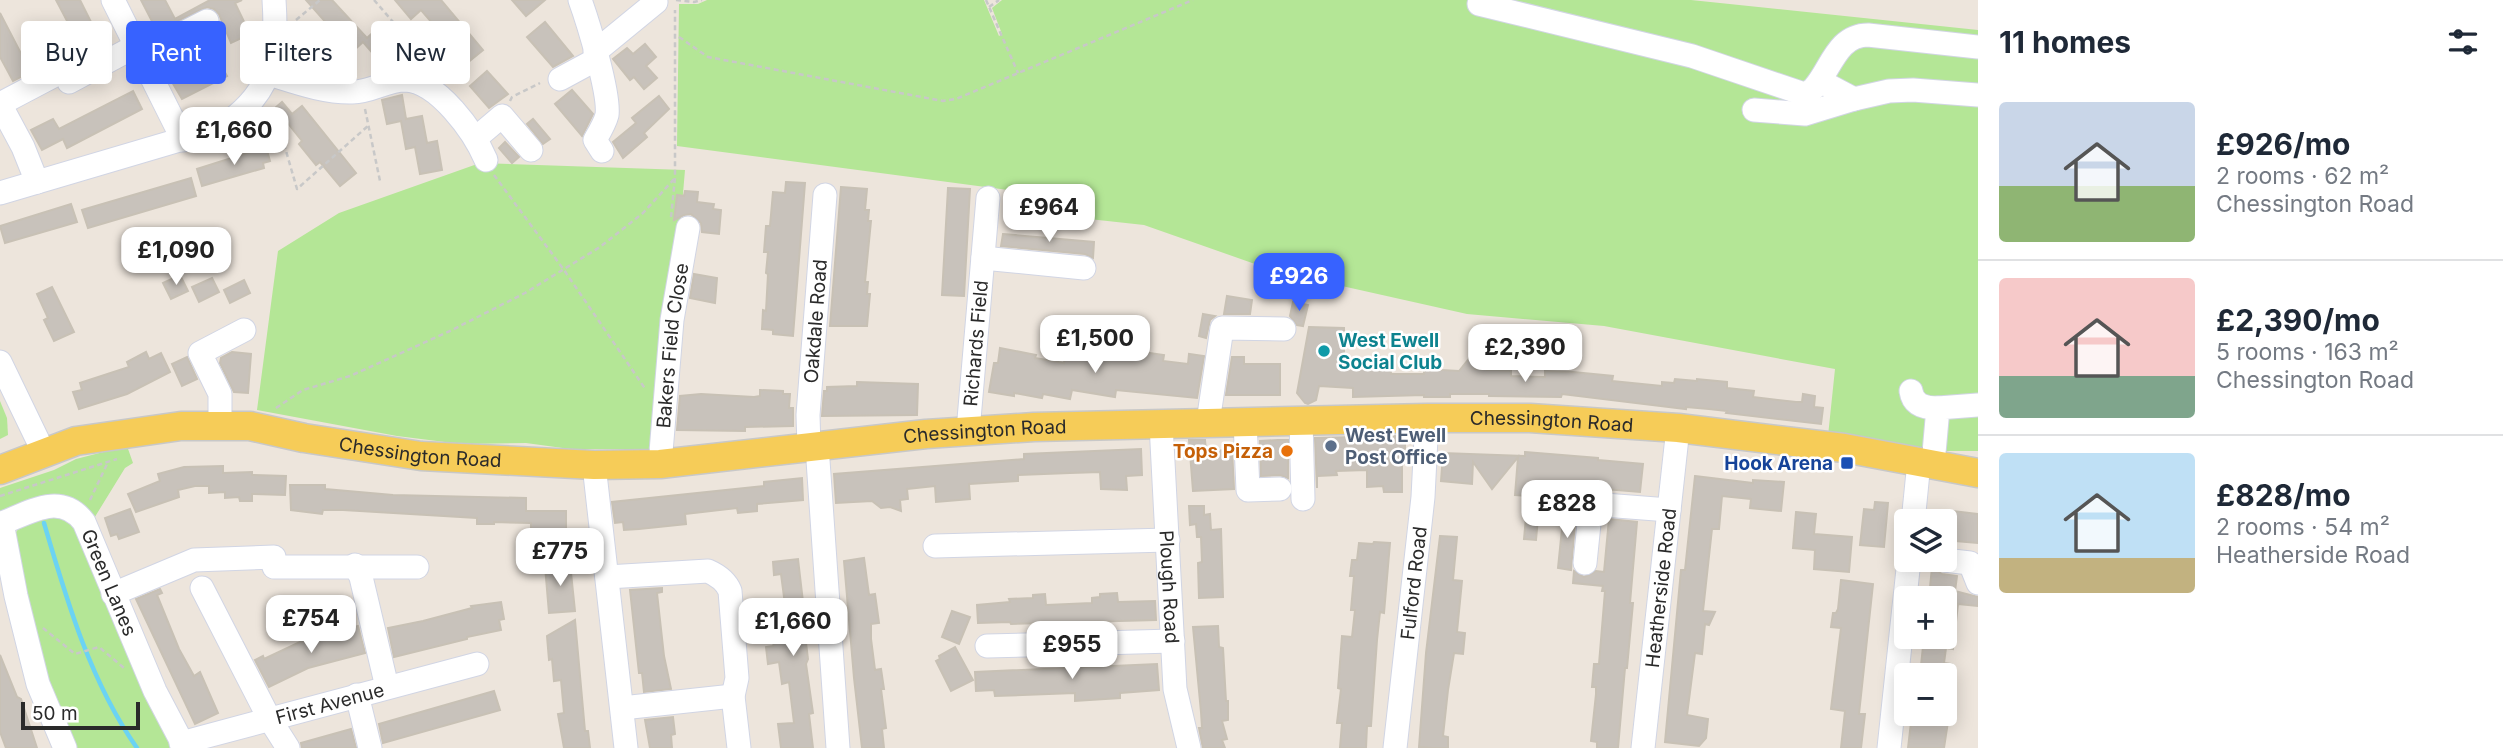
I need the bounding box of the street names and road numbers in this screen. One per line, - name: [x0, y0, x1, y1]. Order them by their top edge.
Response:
- street label: Oakdale Road: [799, 258, 832, 384]
- street label: Bakers Field Close: [652, 261, 694, 429]
- street label: Richards Field: [959, 279, 993, 407]
- street label: Chessington Road: [1470, 407, 1634, 437]
- street label: Chessington Road: [902, 415, 1067, 448]
- street label: Chessington Road: [337, 433, 502, 472]
- street label: Heatherside Road: [1641, 507, 1681, 669]
- street label: Fulford Road: [1396, 525, 1432, 641]
- street label: Green Lanes: [76, 526, 142, 639]
- street label: Plough Road: [1155, 530, 1184, 644]
- street label: First Avenue: [273, 678, 387, 729]

